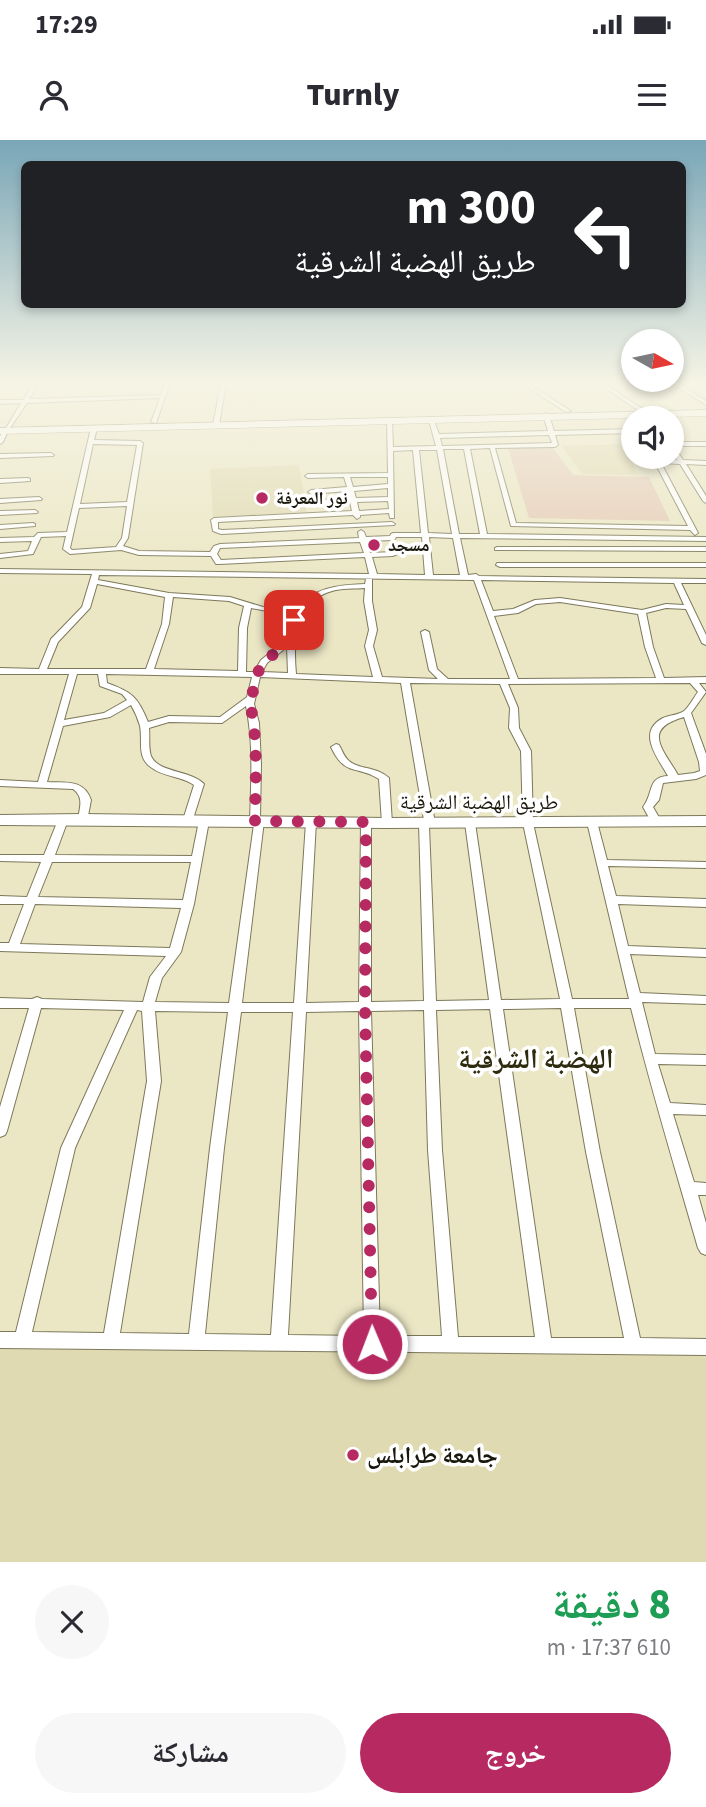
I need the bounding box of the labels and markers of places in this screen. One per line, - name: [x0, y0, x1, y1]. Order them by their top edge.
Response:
- place label: نور المعرفة: [276, 486, 348, 511]
- marker: نور المعرفة: [254, 490, 270, 506]
- place label: مسجد: [388, 533, 430, 558]
- marker: مسجد: [366, 537, 382, 553]
- pin: [264, 590, 324, 650]
- place label: جامعة طرابلس: [367, 1438, 498, 1473]
- marker: جامعة طرابلس: [345, 1447, 361, 1463]

